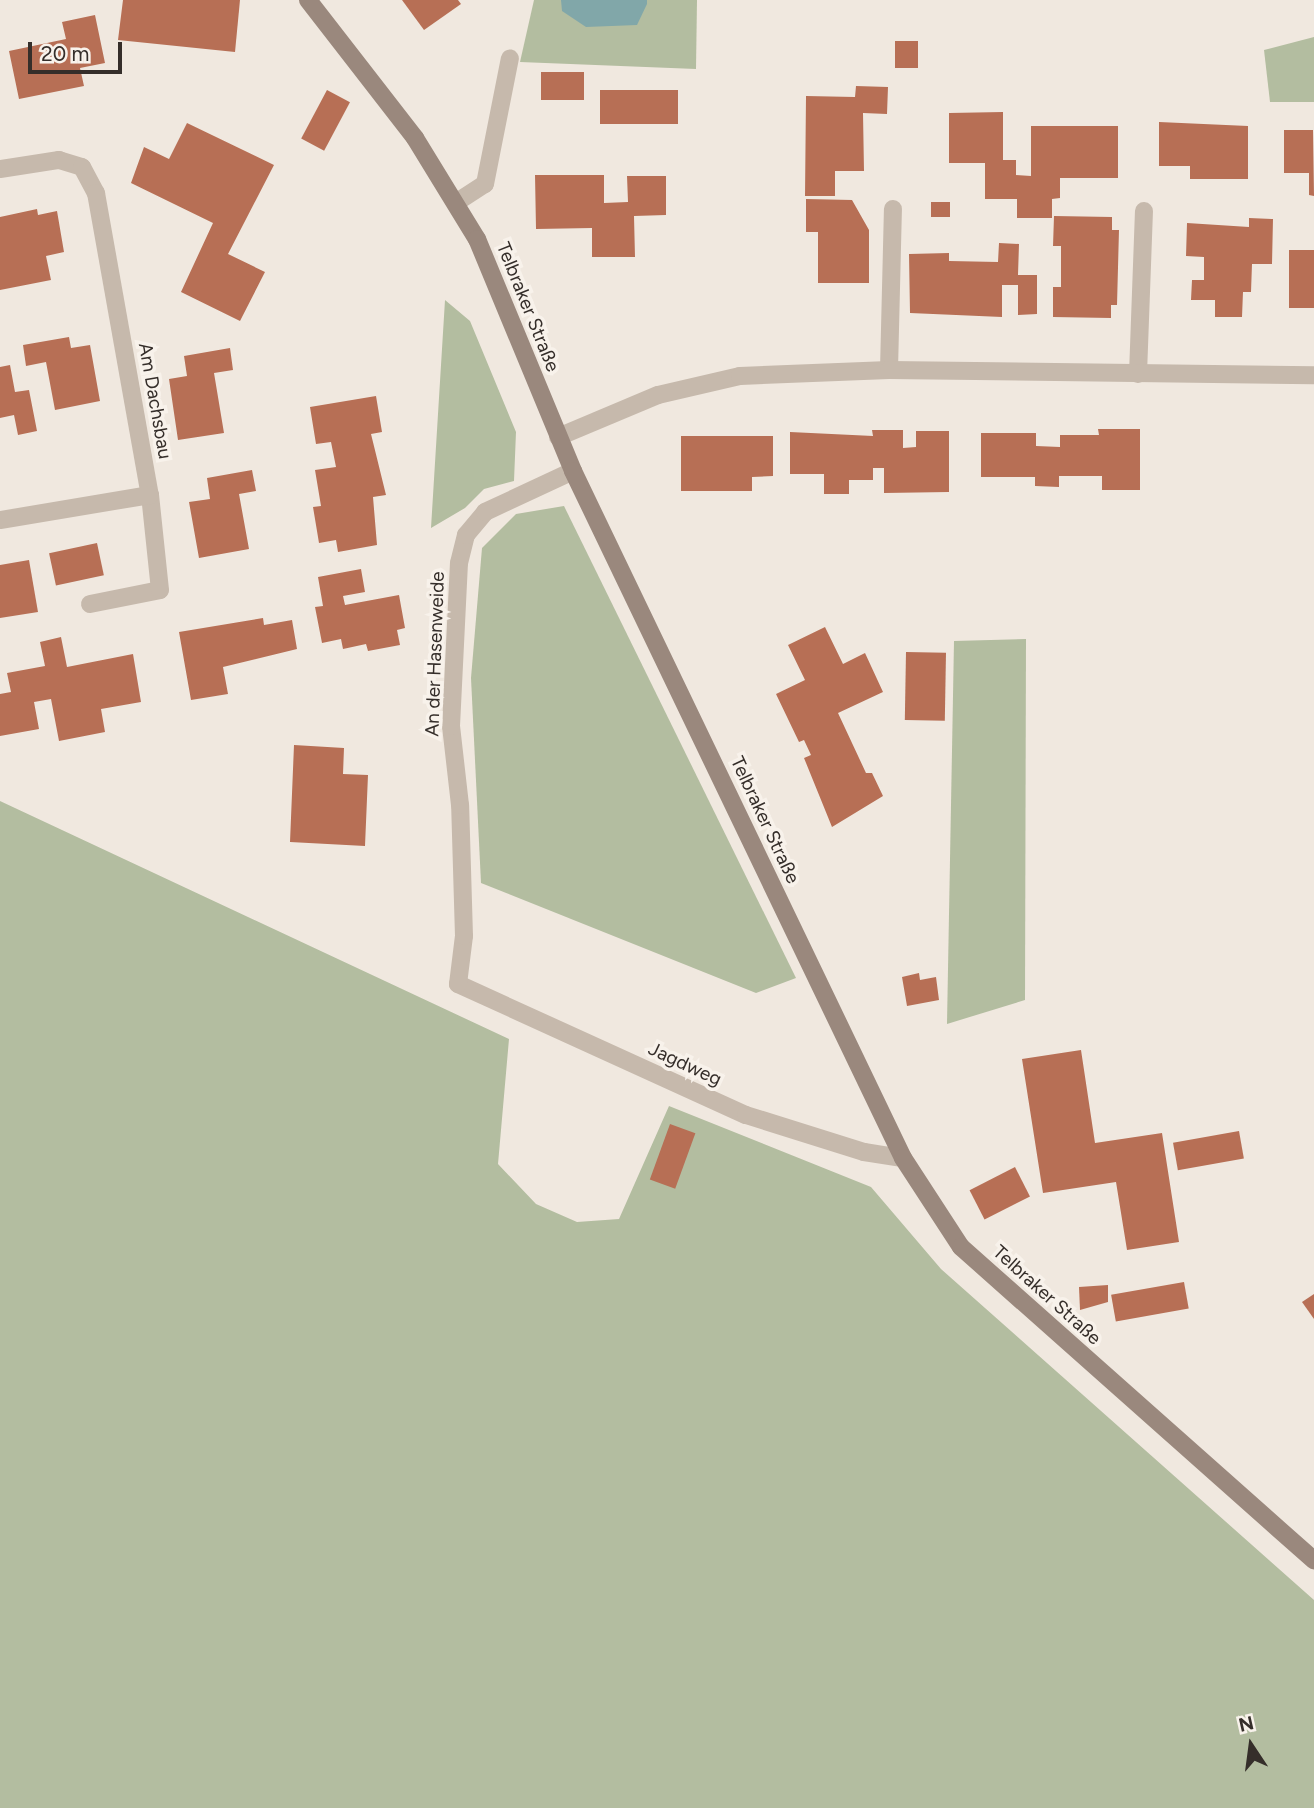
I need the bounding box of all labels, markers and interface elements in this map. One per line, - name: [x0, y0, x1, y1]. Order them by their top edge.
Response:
- scale bar: [32, 28, 126, 72]
- text: 20 m: [41, 41, 89, 66]
- street label: Telbraker Straße: [492, 239, 564, 375]
- street label: Am Dachsbau: [134, 341, 176, 461]
- street label: An der Hasenweide: [421, 571, 449, 737]
- street label: Telbraker Straße: [726, 753, 804, 887]
- street label: Jagdweg: [645, 1037, 725, 1091]
- street label: Telbraker Straße: [988, 1240, 1106, 1350]
- north arrow: [1216, 1710, 1286, 1780]
- text: N: [1236, 1711, 1256, 1737]

